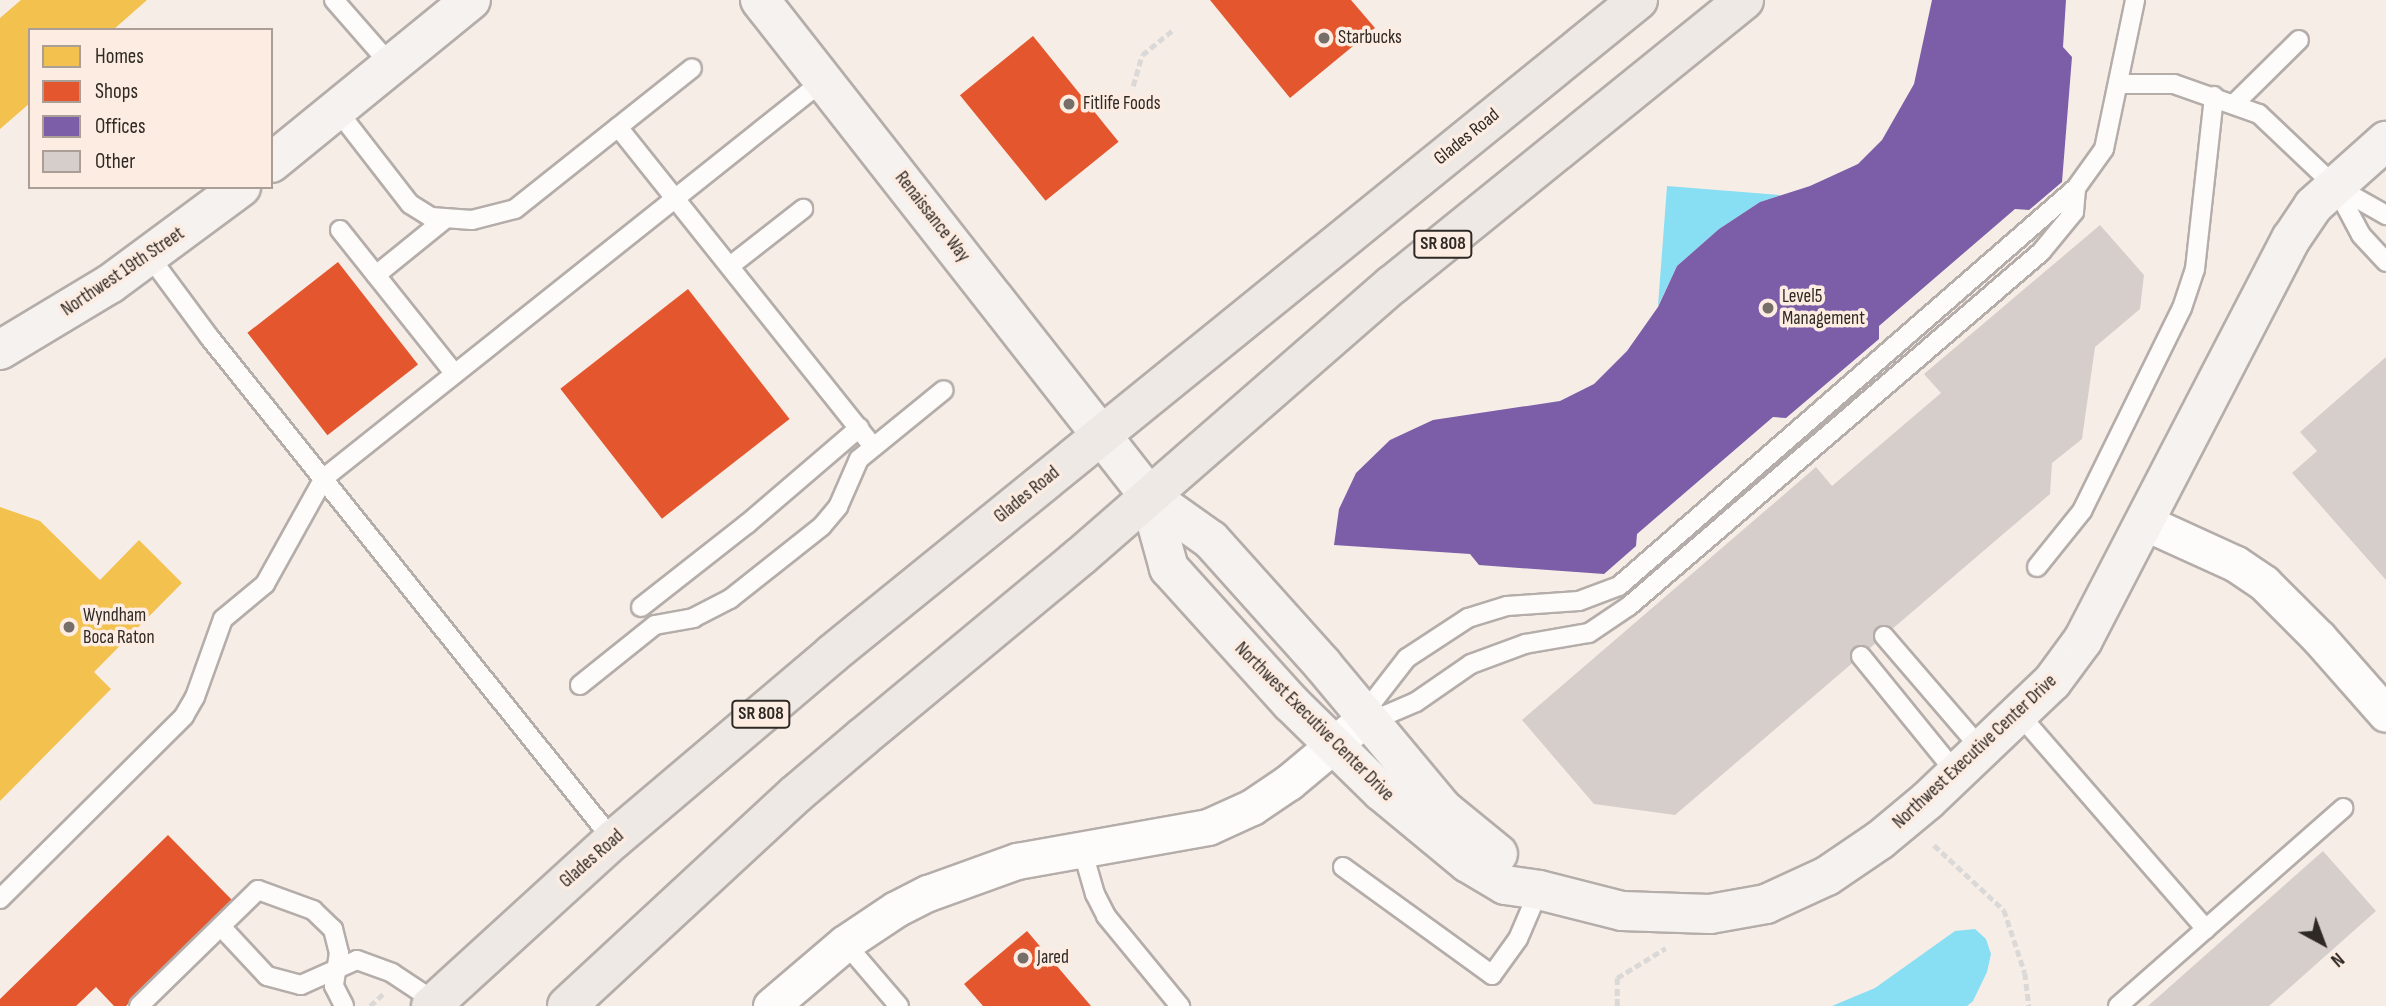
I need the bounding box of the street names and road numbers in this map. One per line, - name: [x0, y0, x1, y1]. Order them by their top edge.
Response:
- street label: Glades Road: [1430, 104, 1504, 170]
- street label: Renaissance Way: [890, 167, 974, 267]
- street label: Northwest 19th Street: [57, 222, 189, 322]
- road number: SR 808: [1413, 230, 1473, 258]
- street label: Glades Road: [990, 462, 1064, 528]
- street label: Northwest Executive Center Drive: [1230, 638, 1398, 806]
- street label: Northwest Executive Center Drive: [1888, 670, 2062, 834]
- road number: SR 808: [731, 700, 791, 728]
- street label: Glades Road: [555, 825, 629, 893]

